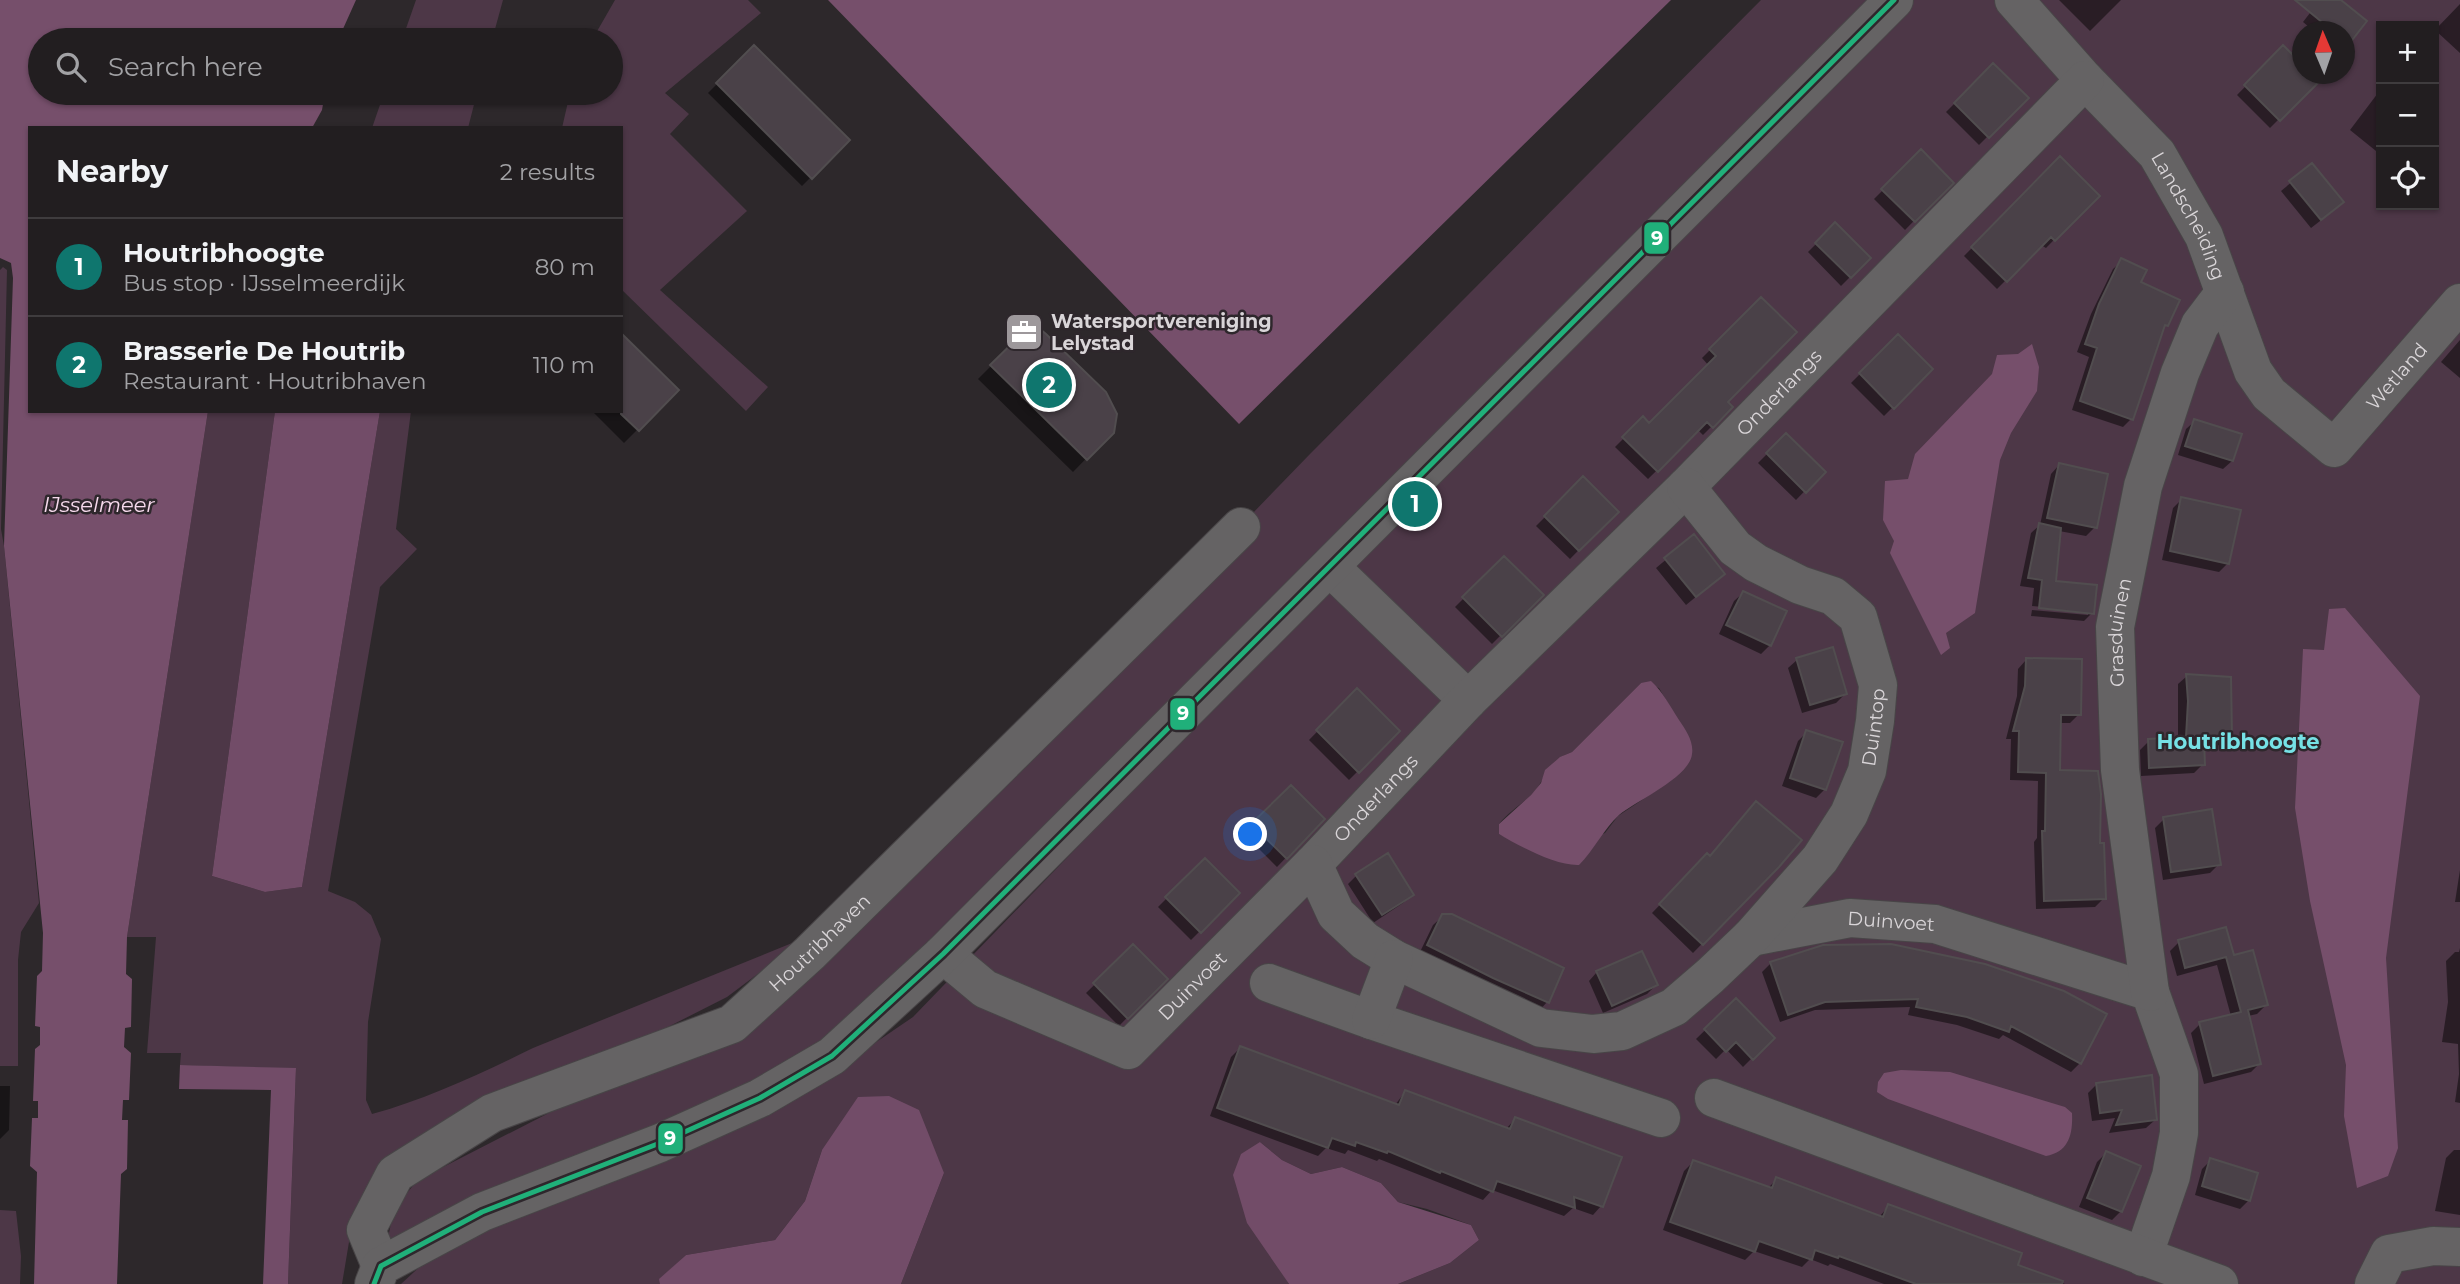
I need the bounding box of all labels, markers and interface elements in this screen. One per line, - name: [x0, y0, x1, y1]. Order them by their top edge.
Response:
- north arrow: [2292, 21, 2355, 84]
- map controls: [2376, 21, 2439, 210]
- button: +: [2376, 21, 2439, 84]
- search box: [28, 28, 623, 105]
- icon: search: [52, 48, 90, 86]
- text: Search here: [108, 51, 263, 83]
- button: −: [2376, 84, 2439, 147]
- button: locate: [2376, 147, 2439, 210]
- street label: Landscheiding: [2146, 148, 2230, 283]
- text: Nearby: [56, 153, 168, 190]
- text: 2 results: [500, 158, 595, 186]
- line badge: 9: [1643, 221, 1670, 255]
- text: 9: [1651, 227, 1663, 250]
- text: Houtribhoogte: [123, 237, 325, 269]
- text: 1: [74, 253, 84, 281]
- text: 80 m: [535, 253, 595, 281]
- text: Bus stop · IJsselmeerdijk: [123, 269, 405, 297]
- place label: Watersportvereniging Lelystad: [1051, 310, 1272, 355]
- office icon: Watersportvereniging Lelystad: [1003, 311, 1045, 353]
- text: Brasserie De Houtrib: [123, 335, 405, 367]
- street label: Wetland: [2361, 338, 2432, 415]
- street label: Onderlangs: [1732, 345, 1827, 441]
- text: 2: [72, 351, 86, 379]
- text: 110 m: [533, 351, 595, 379]
- pin: 2: [1026, 359, 1072, 411]
- text: Restaurant · Houtribhaven: [123, 367, 426, 395]
- pin: 1: [1392, 478, 1438, 530]
- water label: IJsselmeer: [43, 492, 155, 517]
- street label: Grasduinen: [2103, 576, 2136, 687]
- street label: Duintop: [1857, 687, 1890, 768]
- line badge: 9: [1169, 697, 1196, 731]
- text: 9: [1177, 702, 1189, 725]
- district label: Houtribhoogte: [2157, 729, 2319, 754]
- street label: Onderlangs: [1329, 750, 1423, 847]
- your location: [1233, 817, 1267, 851]
- street label: Houtribhaven: [764, 889, 875, 997]
- street label: Duinvoet: [1847, 907, 1936, 936]
- street label: Duinvoet: [1153, 947, 1232, 1025]
- line badge: 9: [657, 1122, 684, 1155]
- text: 9: [664, 1127, 676, 1150]

